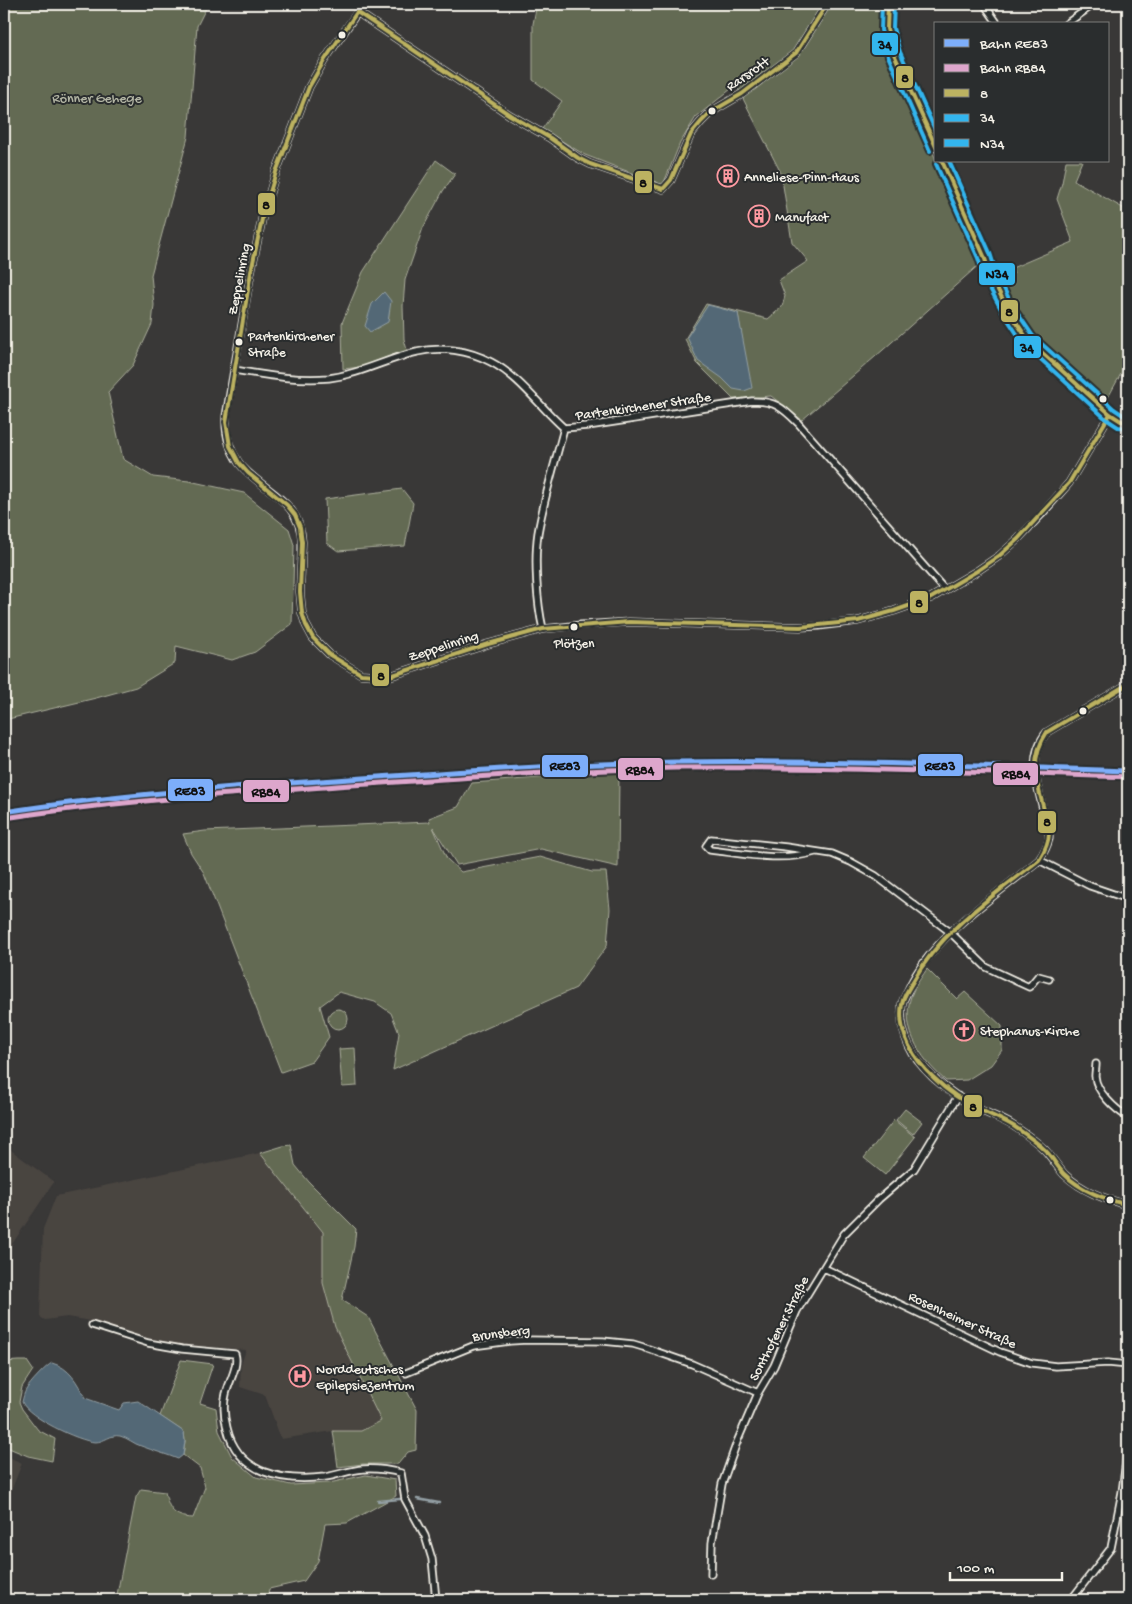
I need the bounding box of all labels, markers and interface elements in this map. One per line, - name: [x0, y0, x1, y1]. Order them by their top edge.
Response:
- legend: [934, 22, 1110, 162]
- unlabelled marker: [337, 30, 347, 40]
- line badge: 34: [871, 32, 899, 56]
- text: Bahn RE83: [979, 36, 1048, 54]
- text: 34: [877, 38, 892, 55]
- street label: Rarsrott: [724, 53, 774, 96]
- text: Bahn RB84: [979, 60, 1046, 78]
- line badge: 8: [895, 65, 914, 89]
- text: 8: [901, 71, 909, 88]
- text: 8: [980, 86, 988, 104]
- park label: Rönner Gehege: [52, 91, 142, 108]
- unlabelled marker: [707, 106, 717, 116]
- text: 34: [979, 110, 995, 128]
- text: N34: [980, 136, 1005, 154]
- building icon: Anneliese-Pinn-Haus: [716, 164, 740, 188]
- line badge: 8: [634, 170, 653, 194]
- place label: Anneliese-Pinn-Haus: [744, 170, 860, 187]
- text: 8: [639, 176, 647, 193]
- line badge: 8: [257, 192, 276, 216]
- text: 8: [262, 198, 270, 215]
- building icon: Manufact: [747, 204, 771, 228]
- place label: Manufact: [775, 210, 830, 227]
- street label: Zeppelinring: [225, 242, 256, 317]
- line badge: N34: [978, 262, 1016, 286]
- text: N34: [985, 267, 1009, 284]
- line badge: 8: [1000, 299, 1019, 323]
- text: 8: [1005, 305, 1013, 322]
- place label: Partenkirchener Straße: [247, 330, 335, 361]
- line badge: 34: [1013, 335, 1042, 359]
- marker: Partenkirchener Straße: [234, 337, 244, 347]
- text: 34: [1019, 341, 1034, 358]
- street label: Partenkirchener Straße: [574, 389, 713, 426]
- unlabelled marker: [1098, 394, 1108, 404]
- line badge: 8: [909, 590, 929, 614]
- text: 8: [915, 596, 923, 613]
- marker: Plötzen: [569, 622, 579, 632]
- street label: Zeppelinring: [407, 628, 481, 667]
- place label: Plötzen: [553, 637, 595, 652]
- line badge: 8: [371, 663, 390, 687]
- text: 8: [377, 669, 385, 686]
- unlabelled marker: [1078, 706, 1088, 716]
- line badge: RE83: [917, 753, 964, 777]
- line badge: RE83: [541, 754, 589, 778]
- line badge: RB84: [617, 757, 664, 781]
- text: RE83: [549, 759, 581, 776]
- text: RE83: [924, 759, 956, 776]
- line badge: RB84: [992, 762, 1039, 786]
- text: RB84: [625, 763, 655, 780]
- text: RB84: [1001, 767, 1031, 784]
- line badge: RE83: [167, 778, 214, 802]
- line badge: RB84: [242, 779, 290, 803]
- text: RE83: [174, 784, 206, 801]
- text: RB84: [251, 785, 281, 802]
- line badge: 8: [1037, 810, 1057, 834]
- text: 8: [1043, 815, 1051, 832]
- church icon: Stephanus-Kirche: [952, 1018, 976, 1042]
- place label: Stephanus-Kirche: [980, 1024, 1080, 1041]
- line badge: 8: [963, 1094, 983, 1118]
- text: 8: [969, 1100, 977, 1117]
- unlabelled marker: [1105, 1195, 1115, 1205]
- street label: Sonthofener Straße: [746, 1273, 814, 1384]
- street label: Rosenheimer Straße: [905, 1289, 1019, 1354]
- street label: Brunsberg: [470, 1323, 531, 1347]
- place label: Norddeutsches Epilepsiezentrum: [316, 1362, 415, 1395]
- hospital icon: Norddeutsches Epilepsiezentrum: [288, 1364, 312, 1388]
- scale bar: [950, 1549, 1062, 1581]
- text: 100 m: [956, 1560, 995, 1578]

